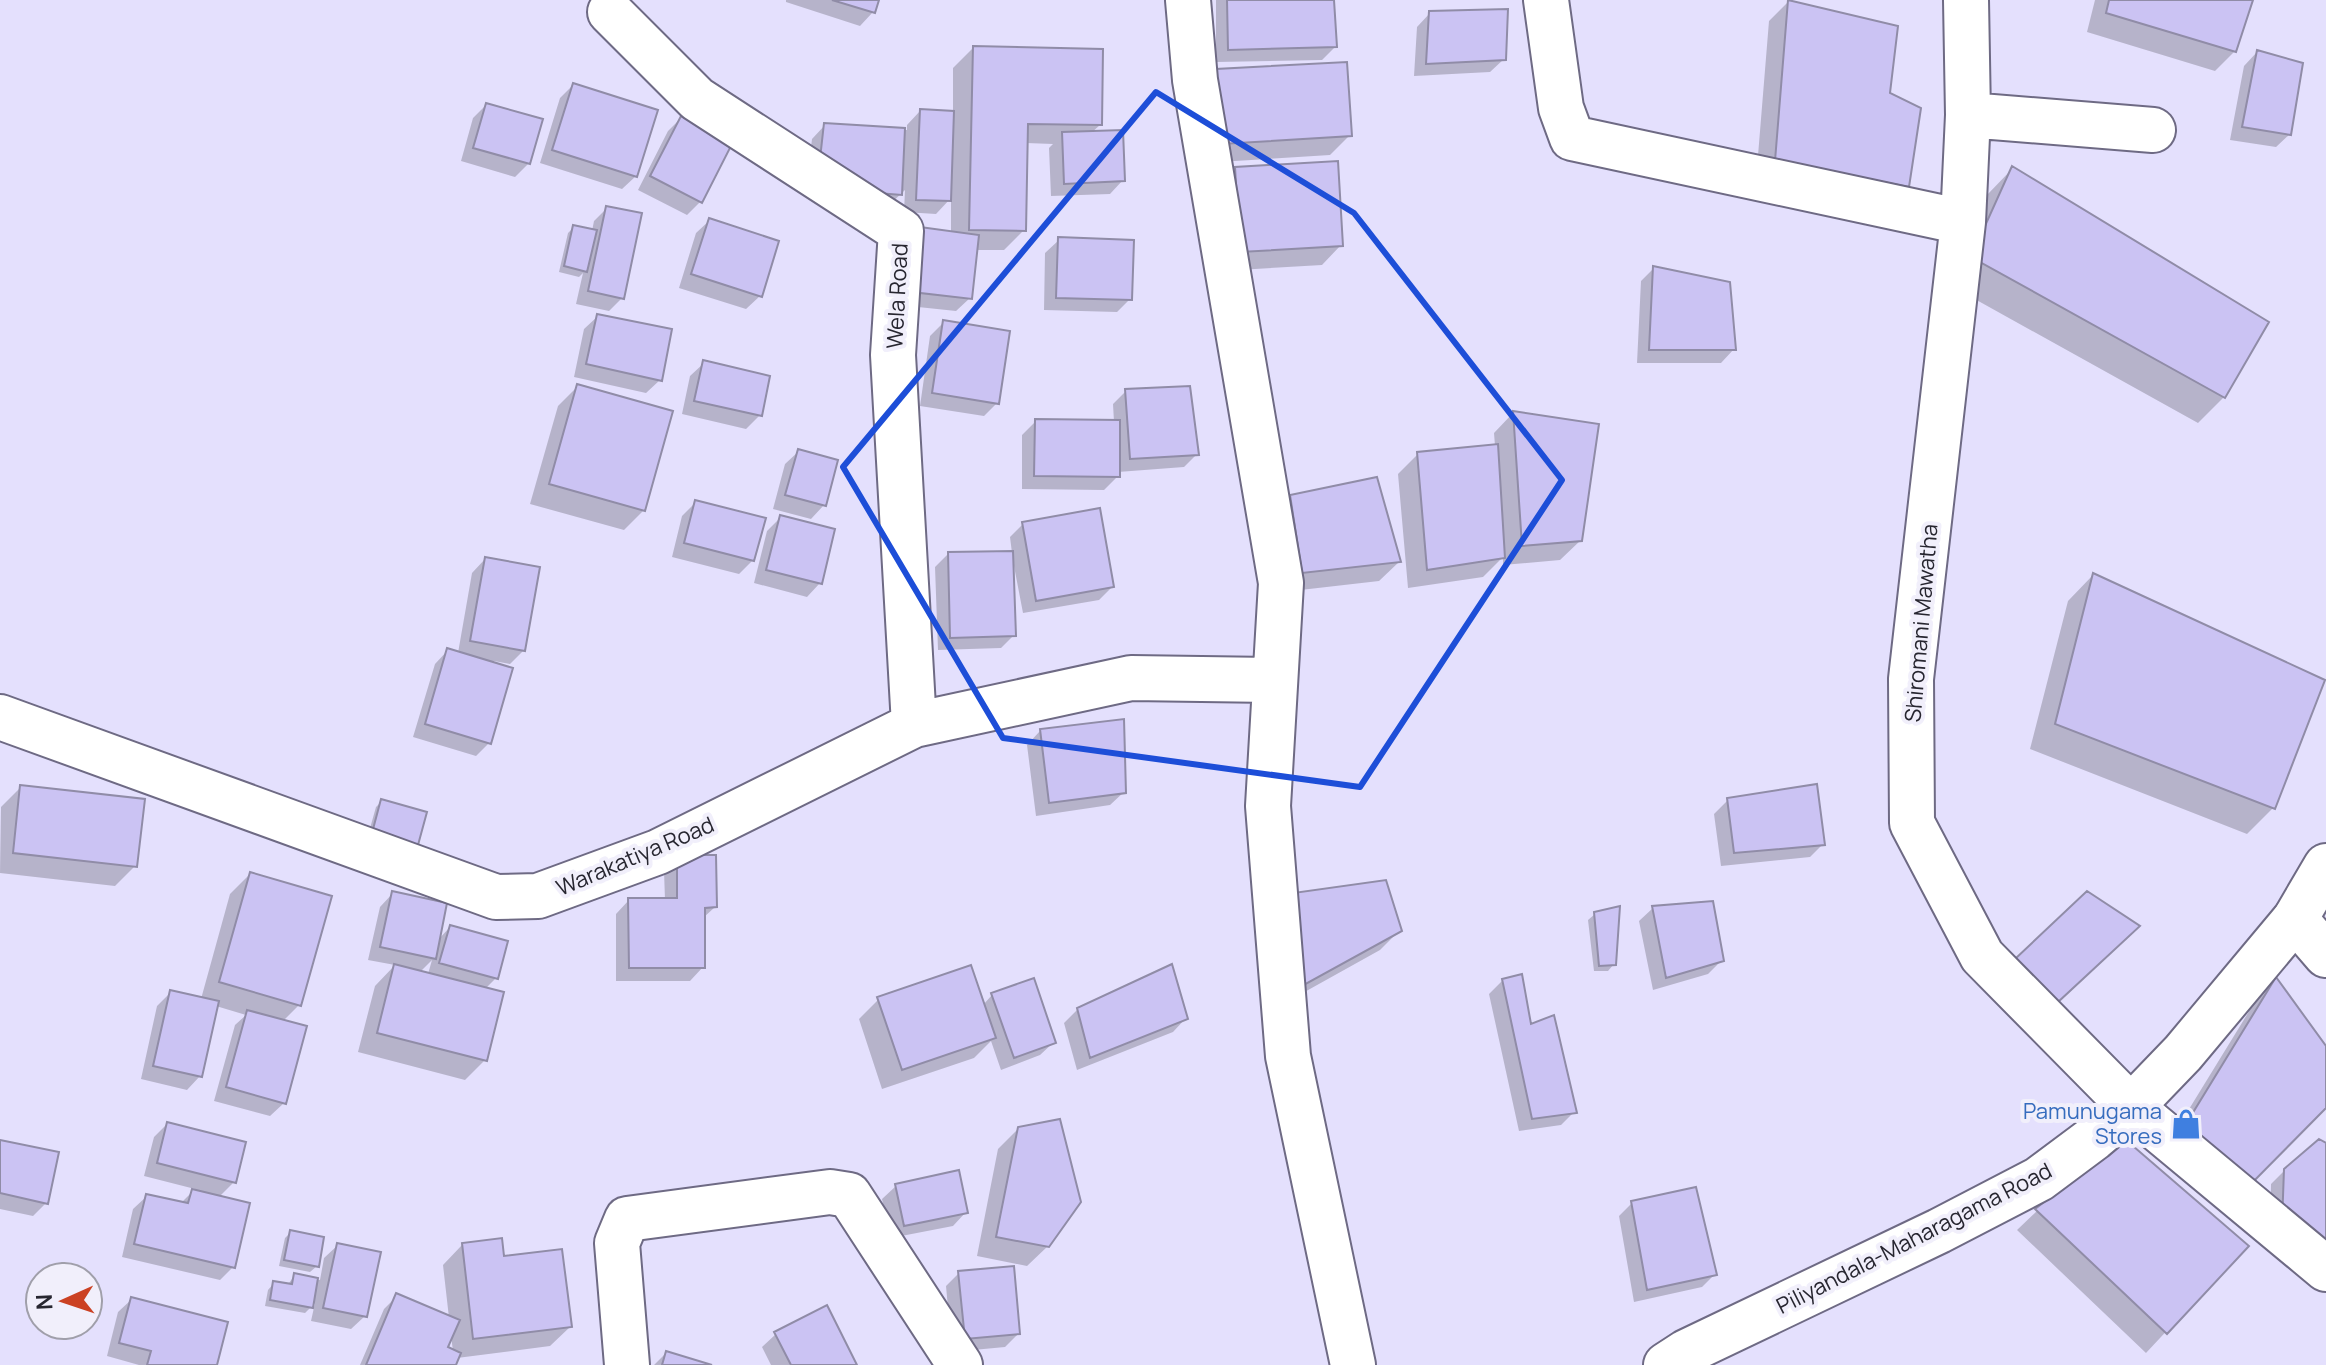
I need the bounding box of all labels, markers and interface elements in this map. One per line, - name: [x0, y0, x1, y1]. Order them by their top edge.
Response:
- street label: Wela Road: [879, 242, 915, 350]
- street label: Shiromani Mawatha: [1897, 523, 1945, 723]
- street label: Warakatiya Road: [552, 809, 718, 903]
- place label: Pamunugama Stores: [2023, 1096, 2162, 1151]
- shop icon: Pamunugama Stores: [2169, 1107, 2203, 1141]
- street label: Piliyandala-Maharagama Road: [1771, 1155, 2057, 1321]
- north arrow: [24, 1261, 104, 1341]
- text: N: [29, 1293, 59, 1311]

